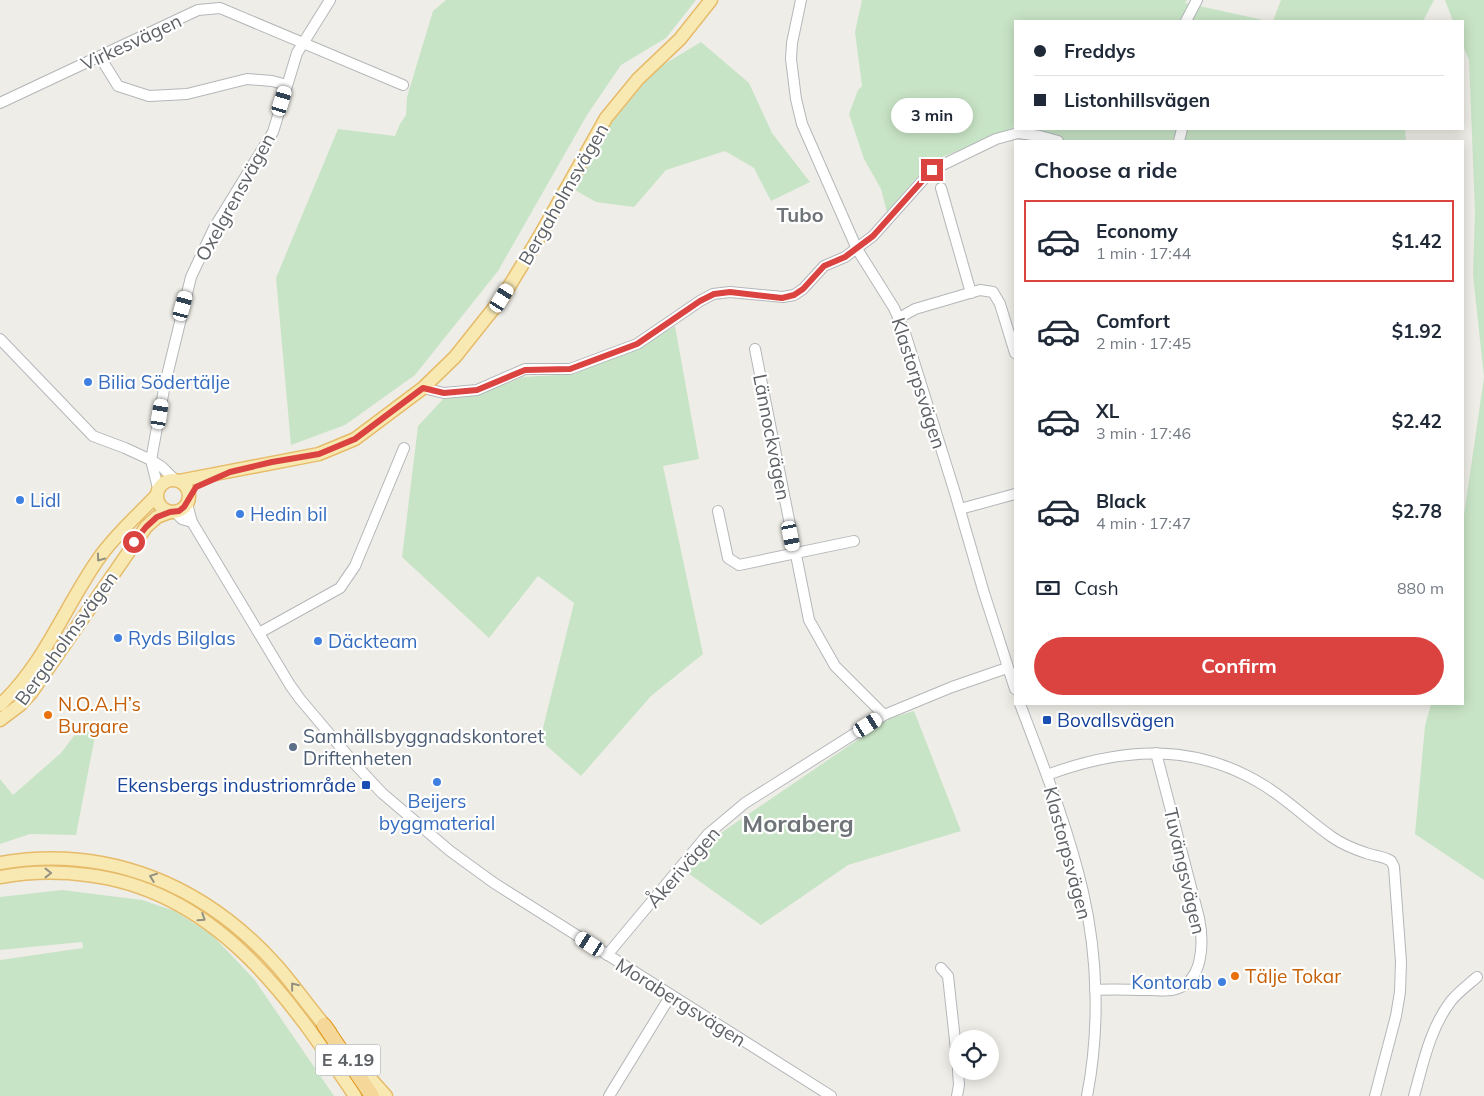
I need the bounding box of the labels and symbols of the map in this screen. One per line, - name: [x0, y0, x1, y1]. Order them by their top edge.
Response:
- street label: Virkesvägen: [77, 8, 185, 76]
- car: [270, 84, 293, 118]
- callout: 3 min: [891, 98, 973, 132]
- street label: Bergaholmsvägen: [513, 119, 613, 269]
- street label: Oxelgrensvägen: [190, 129, 280, 265]
- route end: [921, 159, 943, 181]
- district label: Tubo: [776, 202, 824, 227]
- car: [487, 281, 516, 315]
- car: [171, 290, 194, 322]
- street label: Klastorpsvägen: [886, 314, 952, 452]
- place label: Bilia Södertälje: [98, 370, 230, 394]
- street label: Lännockvägen: [748, 372, 796, 502]
- marker: Bilia Södertälje: [82, 376, 94, 388]
- car: [150, 398, 169, 430]
- place label: Lidl: [30, 488, 61, 512]
- marker: Lidl: [14, 494, 26, 506]
- place label: Hedin bil: [250, 502, 327, 526]
- marker: Hedin bil: [234, 508, 246, 520]
- car: [780, 520, 801, 552]
- route start: [123, 531, 145, 553]
- one-way arrow: [97, 552, 106, 562]
- street label: Bergaholmsvägen: [9, 566, 123, 710]
- place label: Ryds Bilglas: [128, 626, 236, 650]
- place label: Däckteam: [328, 629, 418, 653]
- marker: Ryds Bilglas: [112, 632, 124, 644]
- marker: Däckteam: [312, 635, 324, 647]
- place label: N.O.A.H’s Burgare: [58, 692, 141, 738]
- place label: Bovallsvägen: [1057, 708, 1175, 732]
- marker: N.O.A.H’s Burgare: [42, 709, 54, 721]
- car: [851, 711, 884, 739]
- marker: Bovallsvägen: [1041, 714, 1053, 726]
- place label: Samhällsbyggnadskontoret Driftenheten: [303, 724, 544, 770]
- marker: Samhällsbyggnadskontoret Driftenheten: [287, 741, 299, 753]
- place label: Ekensbergs industriområde: [117, 773, 356, 797]
- marker: Beijers byggmaterial: [431, 776, 443, 788]
- marker: Ekensbergs industriområde: [360, 779, 372, 791]
- street label: Klastorpsvägen: [1039, 784, 1097, 922]
- place label: Beijers byggmaterial: [379, 789, 495, 835]
- street label: Tuvängsvägen: [1159, 806, 1211, 936]
- district label: Moraberg: [742, 808, 854, 838]
- street label: Åkerivägen: [641, 822, 725, 912]
- one-way arrow: [45, 868, 53, 878]
- one-way arrow: [150, 873, 158, 883]
- one-way arrow: [196, 912, 205, 921]
- car: [573, 930, 606, 958]
- street label: Morabergsvägen: [611, 952, 751, 1052]
- place label: Tälje Tokar: [1245, 964, 1341, 988]
- place label: Kontorab: [1131, 970, 1212, 994]
- marker: Tälje Tokar: [1229, 970, 1241, 982]
- marker: Kontorab: [1216, 976, 1228, 988]
- one-way arrow: [290, 983, 299, 992]
- road number: E 4.19: [316, 1044, 380, 1076]

